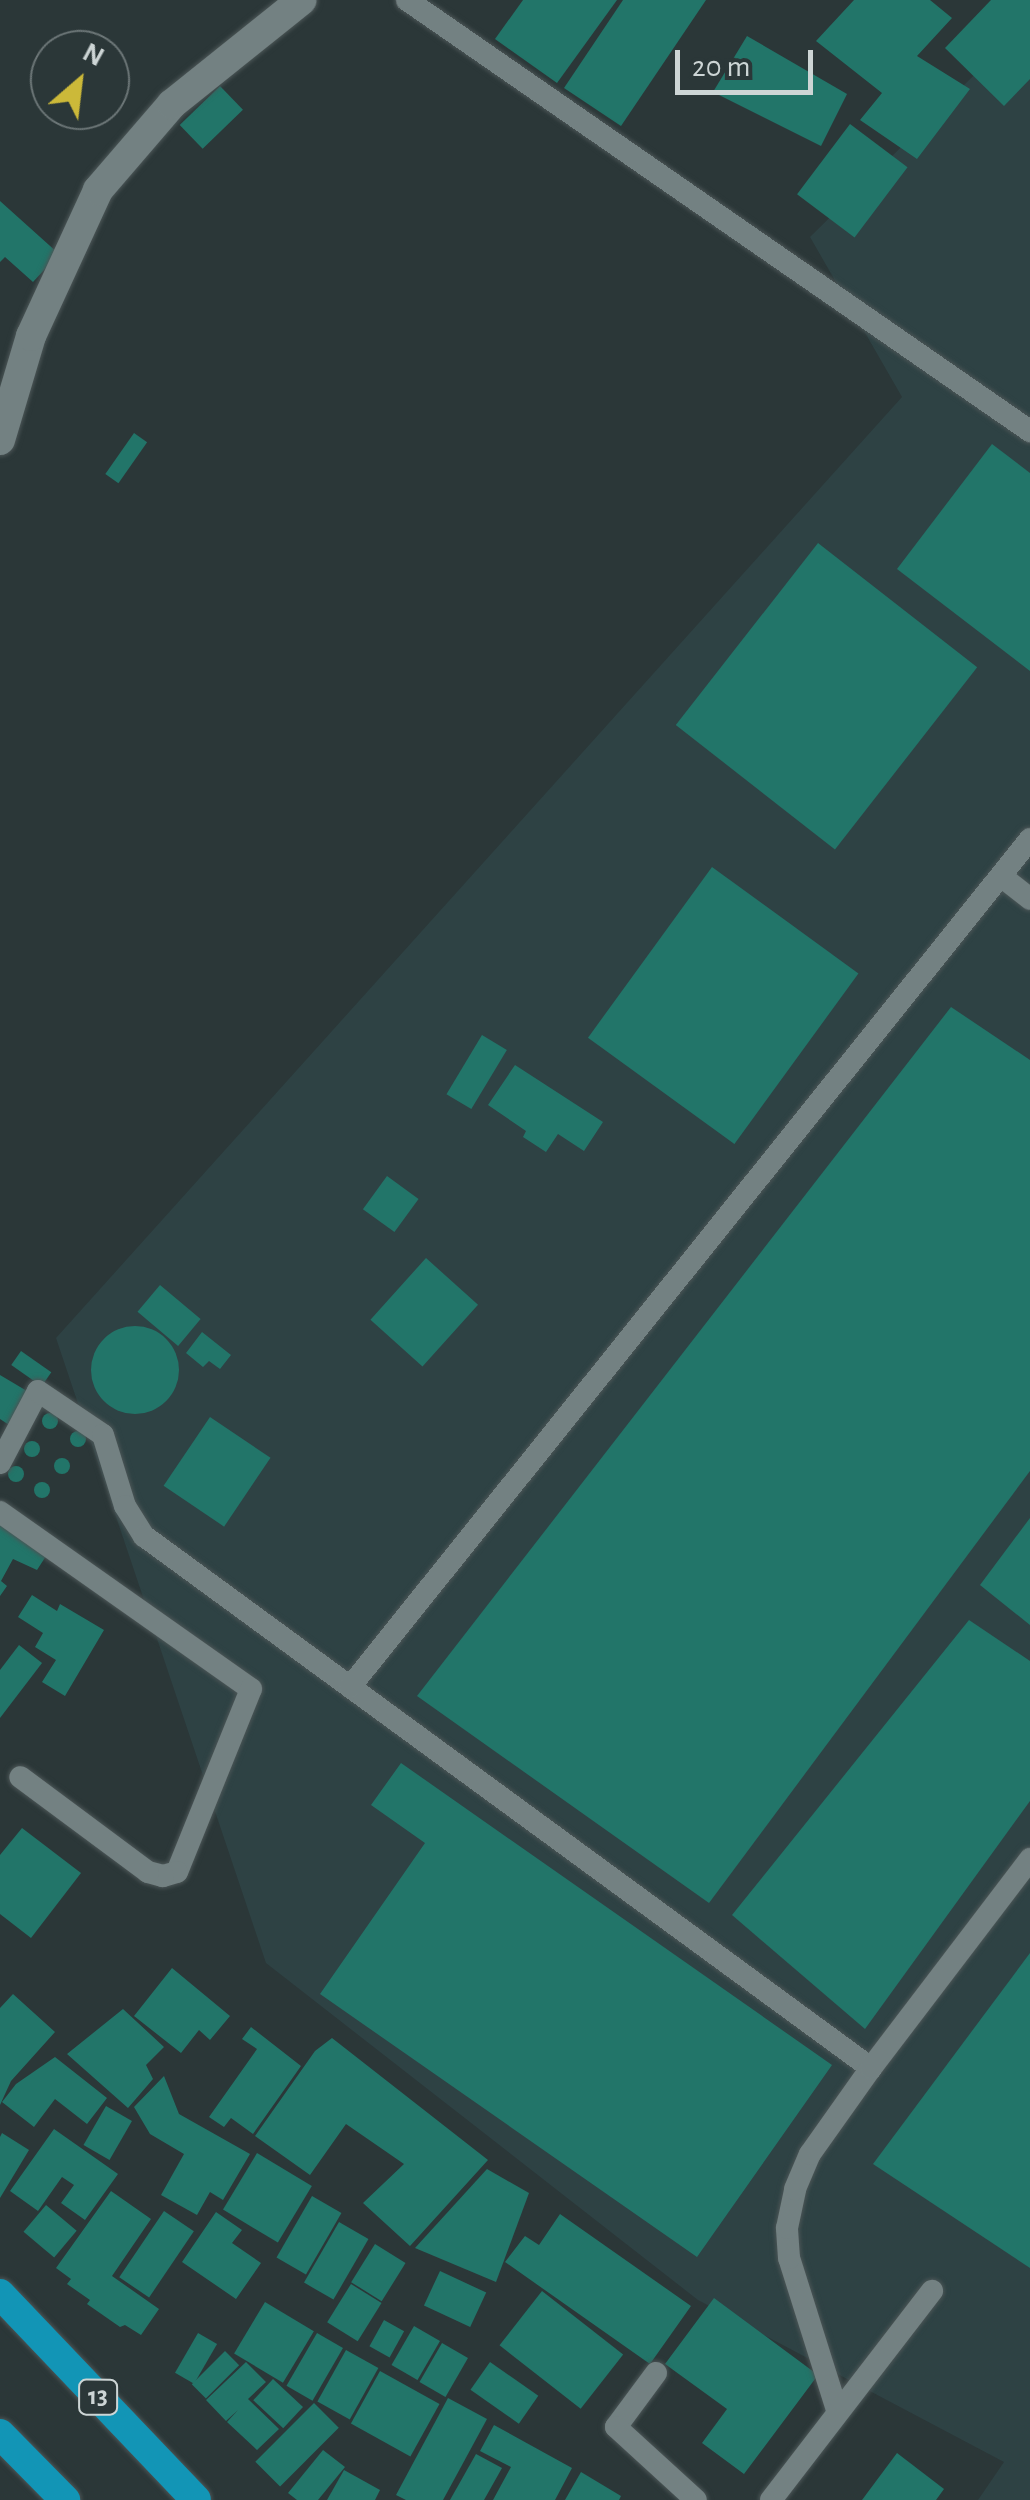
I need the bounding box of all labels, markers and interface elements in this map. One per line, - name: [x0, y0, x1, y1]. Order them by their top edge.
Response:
- north arrow: [30, 30, 130, 130]
- scale bar: [680, 30, 818, 92]
- text: N: [78, 38, 108, 72]
- text: 20 m: [692, 52, 750, 82]
- road number: 13: [78, 2377, 118, 2417]

